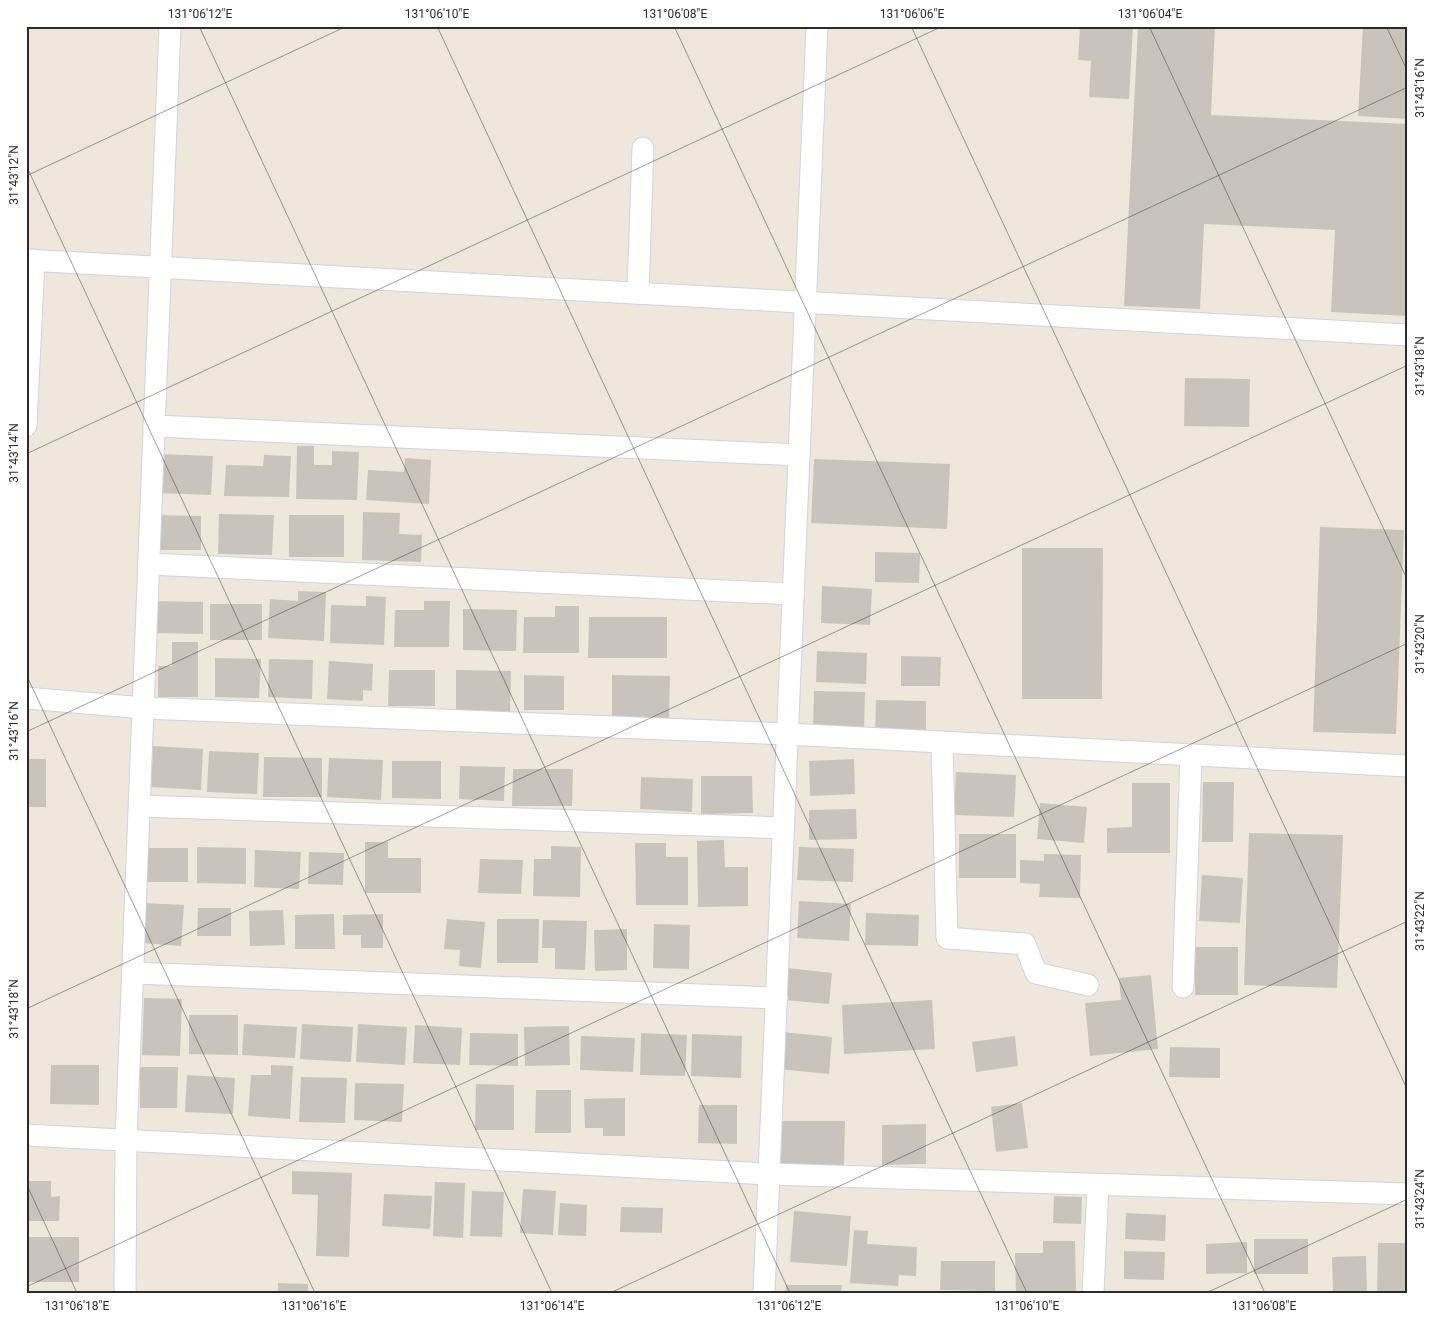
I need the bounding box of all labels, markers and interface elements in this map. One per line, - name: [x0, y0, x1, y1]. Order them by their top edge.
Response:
- text: 131°06'12"E: [168, 7, 232, 21]
- text: 131°06'10"E: [405, 7, 469, 21]
- text: 131°06'08"E: [643, 7, 707, 21]
- text: 131°06'06"E: [880, 7, 944, 21]
- text: 131°06'04"E: [1118, 7, 1182, 21]
- text: 31°43'16"N: [1413, 58, 1427, 118]
- text: 31°43'12"N: [7, 145, 21, 205]
- text: 31°43'18"N: [1413, 336, 1427, 396]
- text: 31°43'14"N: [7, 423, 21, 483]
- text: 31°43'20"N: [1413, 614, 1427, 674]
- text: 31°43'16"N: [7, 701, 21, 761]
- text: 31°43'22"N: [1413, 891, 1427, 951]
- text: 31°43'18"N: [7, 979, 21, 1039]
- text: 31°43'24"N: [1413, 1169, 1427, 1229]
- text: 131°06'18"E: [45, 1299, 109, 1313]
- text: 131°06'16"E: [282, 1299, 346, 1313]
- text: 131°06'14"E: [520, 1299, 584, 1313]
- text: 131°06'12"E: [757, 1299, 821, 1313]
- text: 131°06'10"E: [995, 1299, 1059, 1313]
- text: 131°06'08"E: [1232, 1299, 1296, 1313]

